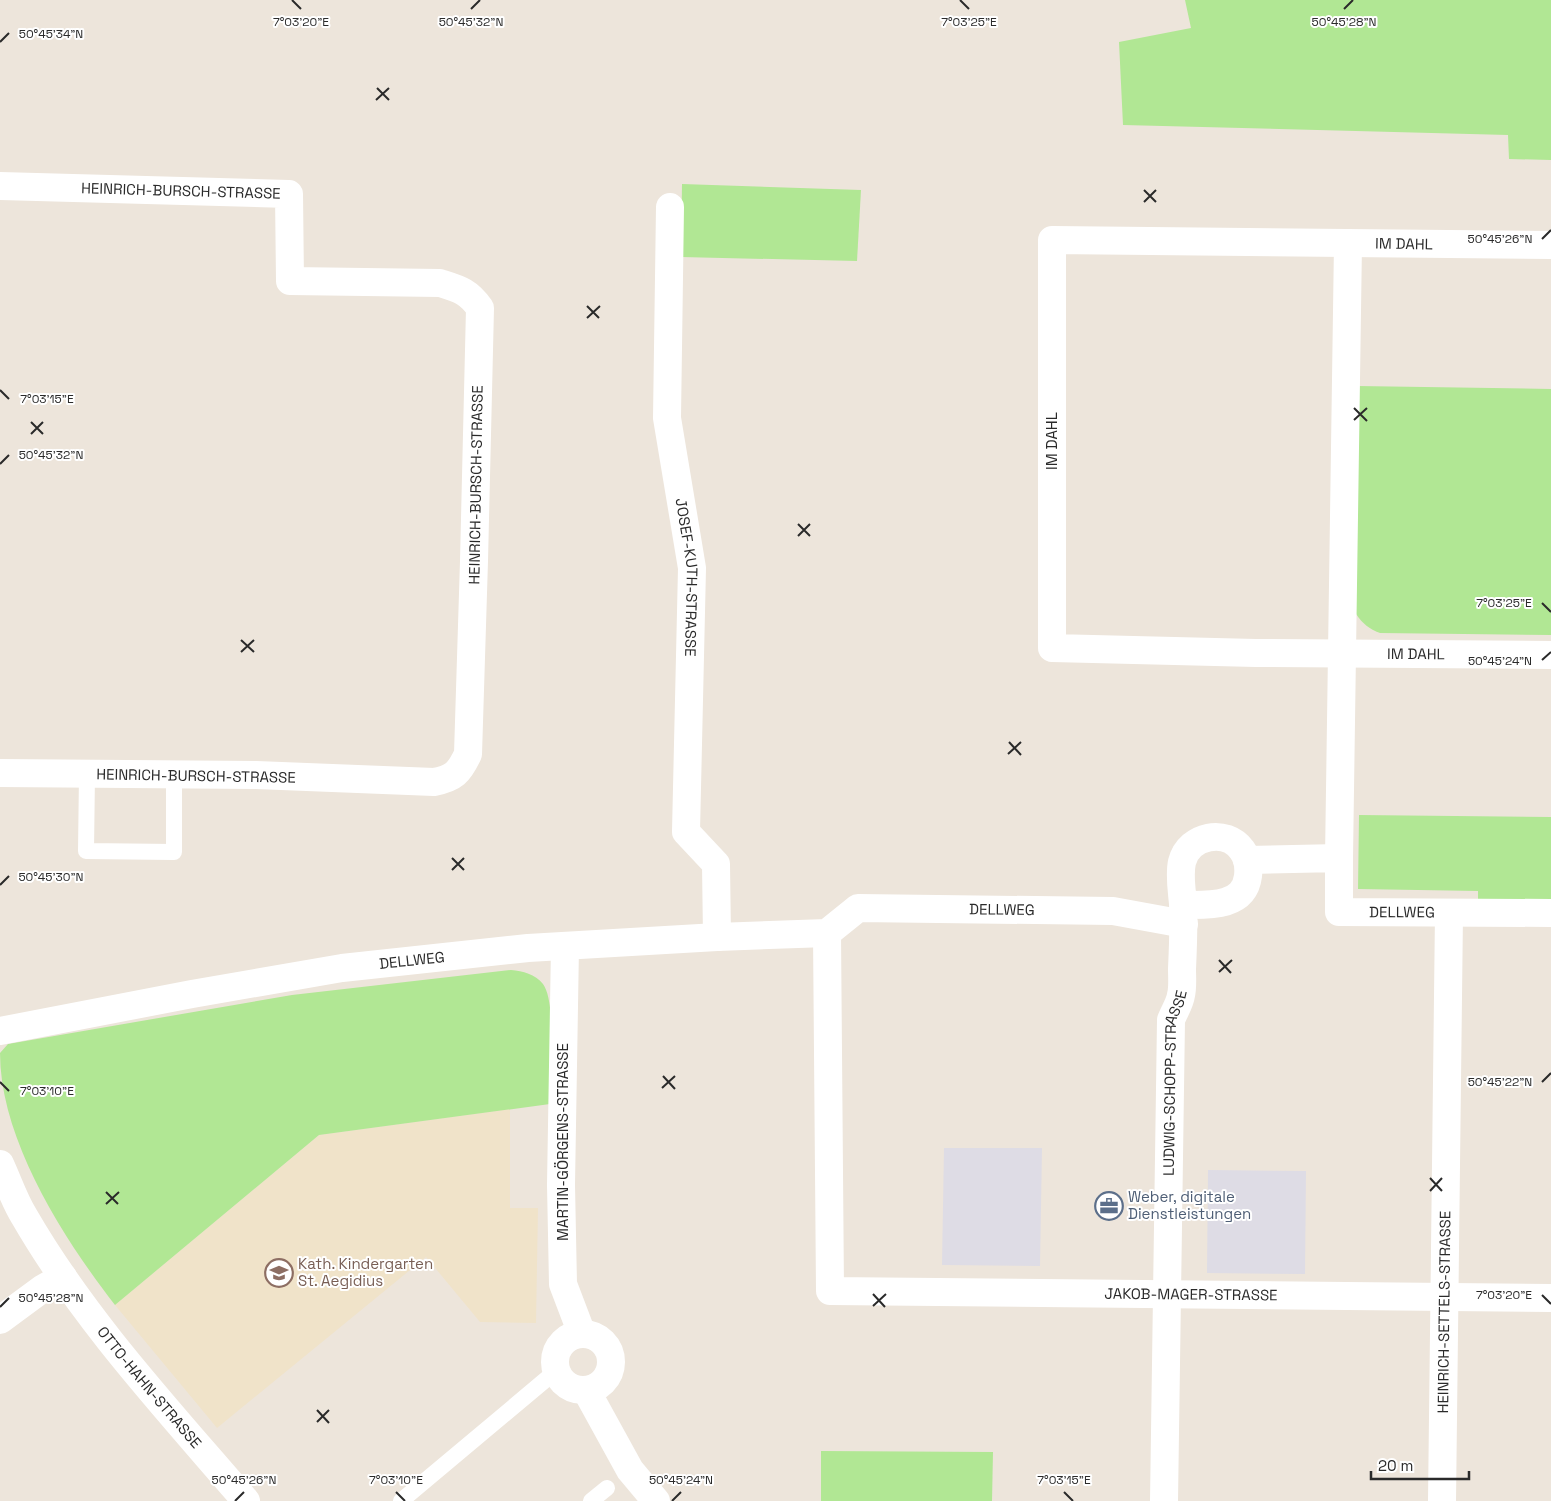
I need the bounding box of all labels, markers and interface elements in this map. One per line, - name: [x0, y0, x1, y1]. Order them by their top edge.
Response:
- text: 7°03'20"E: [273, 14, 329, 30]
- text: 50°45'32"N: [439, 14, 503, 30]
- text: 7°03'25"E: [941, 14, 997, 30]
- text: 50°45'28"N: [1312, 14, 1376, 30]
- text: 50°45'34"N: [19, 26, 83, 42]
- street label: HEINRICH-BURSCH-STRASSE: [81, 178, 281, 203]
- text: 50°45'26"N: [1468, 231, 1532, 247]
- street label: IM DAHL: [1375, 233, 1433, 254]
- street label: HEINRICH-BURSCH-STRASSE: [464, 385, 487, 585]
- text: 7°03'15"E: [20, 391, 74, 407]
- street label: IM DAHL: [1042, 412, 1061, 470]
- text: 50°45'32"N: [19, 447, 83, 463]
- street label: JOSEF-KUTH-STRASSE: [672, 497, 702, 657]
- text: 7°03'25"E: [1476, 595, 1532, 611]
- street label: IM DAHL: [1387, 644, 1445, 663]
- text: 50°45'24"N: [1468, 653, 1532, 669]
- street label: HEINRICH-BURSCH-STRASSE: [96, 764, 296, 787]
- text: 50°45'30"N: [18, 869, 84, 885]
- street label: DELLWEG: [969, 899, 1035, 919]
- street label: DELLWEG: [1369, 902, 1435, 921]
- street label: DELLWEG: [378, 947, 445, 973]
- street label: LUDWIG-SCHOPP-STRASSE: [1159, 988, 1191, 1176]
- street label: MARTIN-GÖRGENS-STRASSE: [553, 1043, 572, 1241]
- text: 50°45'22"N: [1468, 1074, 1532, 1090]
- text: 7°03'10"E: [20, 1083, 74, 1099]
- place label: Weber, digitale Dienstleistungen: [1128, 1187, 1251, 1223]
- office icon: Weber, digitale Dienstleistungen: [1094, 1191, 1124, 1221]
- street label: HEINRICH-SETTELS-STRASSE: [1433, 1211, 1454, 1413]
- place label: Kath. Kindergarten St. Aegidius: [298, 1254, 433, 1290]
- school or university icon: Kath. Kindergarten St. Aegidius: [264, 1258, 294, 1288]
- street label: JAKOB-MAGER-STRASSE: [1104, 1284, 1278, 1304]
- text: 7°03'20"E: [1476, 1287, 1532, 1303]
- text: 50°45'28"N: [19, 1290, 83, 1306]
- street label: OTTO-HAHN-STRASSE: [93, 1322, 206, 1452]
- scale bar: [1371, 1448, 1468, 1480]
- text: 20 m: [1378, 1456, 1413, 1475]
- text: 50°45'26"N: [212, 1472, 276, 1488]
- text: 7°03'10"E: [369, 1472, 423, 1488]
- text: 50°45'24"N: [649, 1472, 713, 1488]
- text: 7°03'15"E: [1037, 1472, 1091, 1488]

